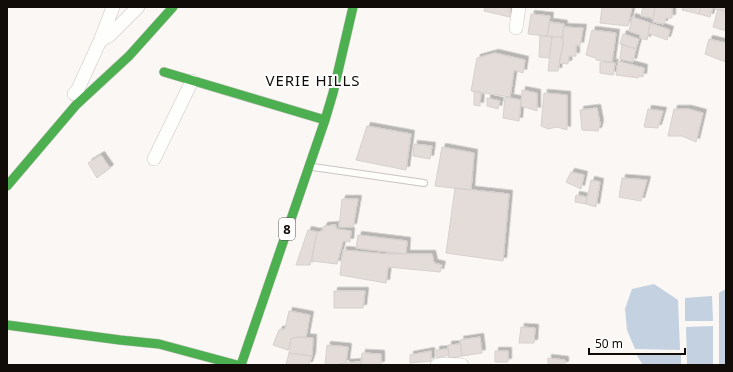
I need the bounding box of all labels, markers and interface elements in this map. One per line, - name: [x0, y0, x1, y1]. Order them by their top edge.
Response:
- district label: VERIE HILLS: [265, 70, 361, 90]
- road number: 8: [279, 218, 295, 240]
- scale bar: [589, 330, 685, 356]
- text: 50 m: [595, 335, 623, 352]

